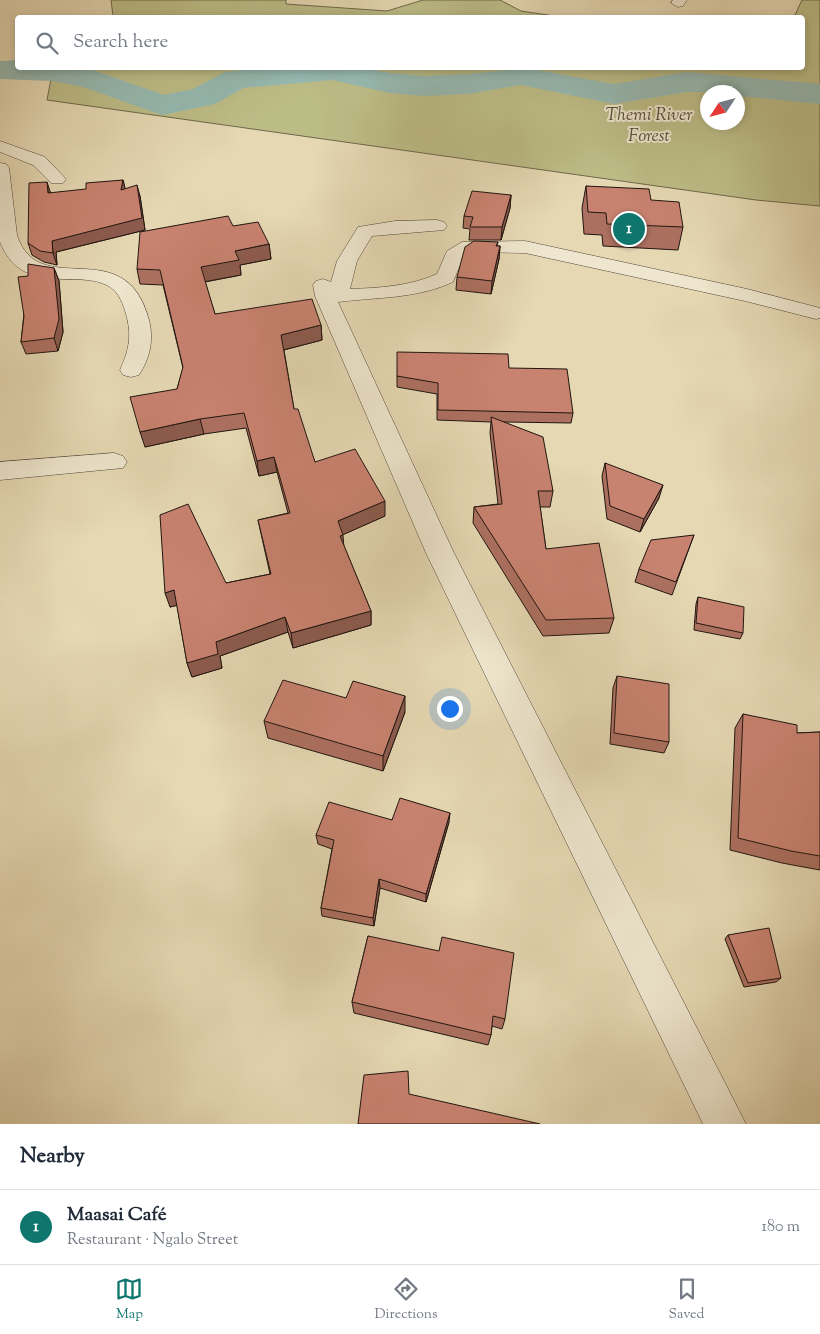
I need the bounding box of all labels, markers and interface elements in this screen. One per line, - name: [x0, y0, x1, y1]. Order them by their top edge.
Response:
- search box: [15, 15, 805, 70]
- icon: search: [33, 29, 61, 57]
- text: Search here: [73, 29, 168, 56]
- north arrow: [700, 85, 745, 130]
- park label: Themi River Forest: [605, 103, 693, 150]
- pin: 1: [613, 210, 645, 248]
- your location: [437, 696, 463, 722]
- text: Nearby: [20, 1142, 85, 1172]
- text: Maasai Café: [67, 1202, 166, 1229]
- text: 1: [33, 1216, 39, 1239]
- text: 180 m: [761, 1216, 800, 1239]
- text: Restaurant · Ngalo Street: [67, 1229, 238, 1252]
- tab: Map: [115, 1275, 143, 1325]
- tab: Directions: [374, 1275, 438, 1325]
- tab: Saved: [669, 1275, 704, 1325]

